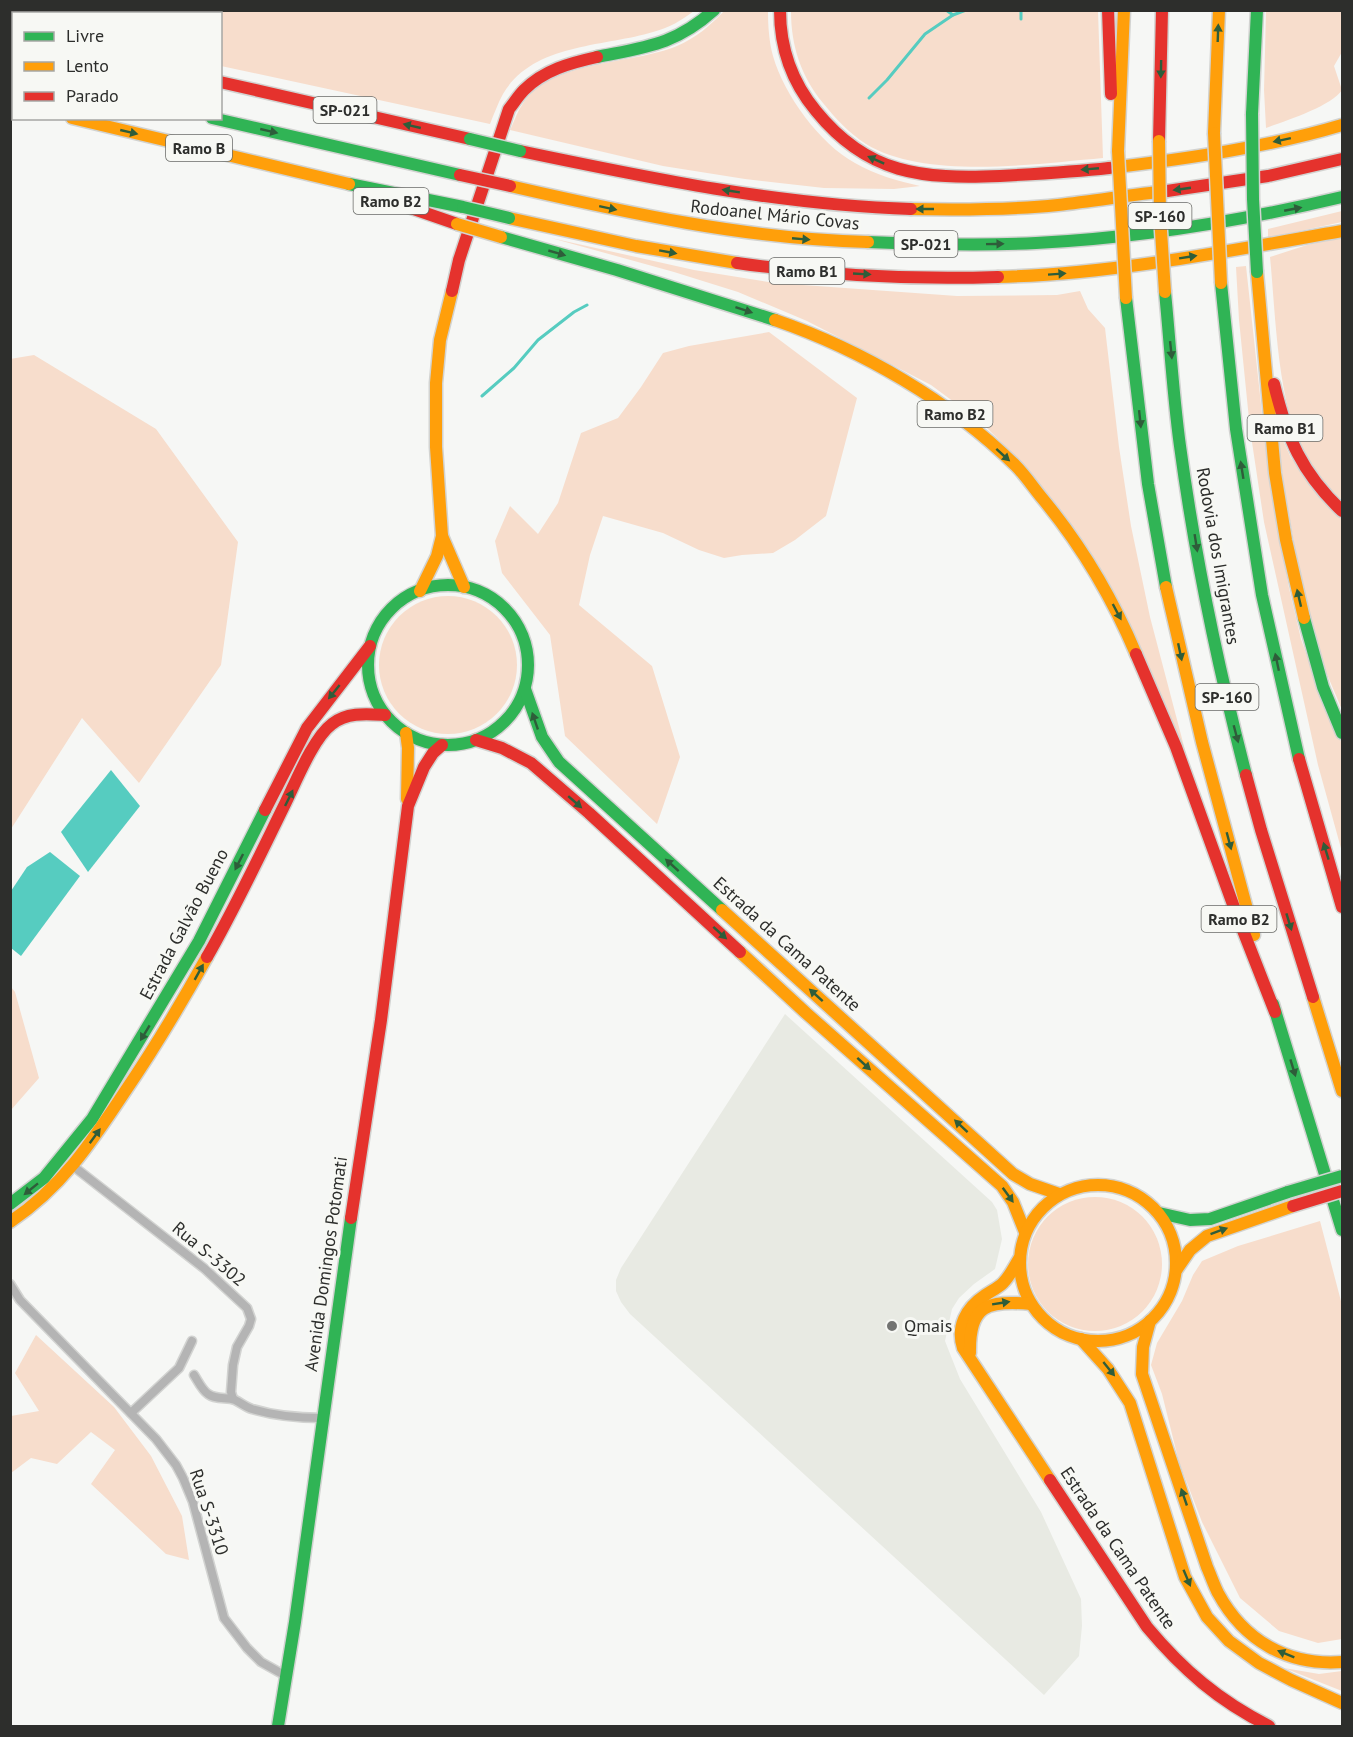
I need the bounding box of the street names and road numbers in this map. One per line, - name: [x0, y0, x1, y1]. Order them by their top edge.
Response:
- road number: SP-021: [314, 97, 376, 123]
- road number: Ramo B: [166, 135, 232, 161]
- road number: Ramo B2: [354, 188, 428, 214]
- street label: Rodoanel Mário Covas: [689, 194, 861, 235]
- road number: SP-160: [1128, 203, 1192, 229]
- road number: SP-021: [894, 231, 958, 257]
- road number: Ramo B1: [770, 258, 844, 284]
- road number: Ramo B2: [918, 401, 992, 427]
- road number: Ramo B1: [1248, 415, 1322, 441]
- street label: Rodovia dos Imigrantes: [1192, 466, 1245, 646]
- road number: SP-160: [1196, 684, 1258, 710]
- street label: Estrada Galvão Bueno: [134, 844, 233, 1003]
- street label: Estrada da Cama Patente: [709, 871, 866, 1016]
- road number: Ramo B2: [1202, 906, 1276, 932]
- street label: Avenida Domingos Potomati: [299, 1155, 352, 1373]
- street label: Rua S-3302: [168, 1216, 251, 1291]
- street label: Estrada da Cama Patente: [1056, 1462, 1181, 1633]
- street label: Rua S-3310: [185, 1466, 234, 1558]

